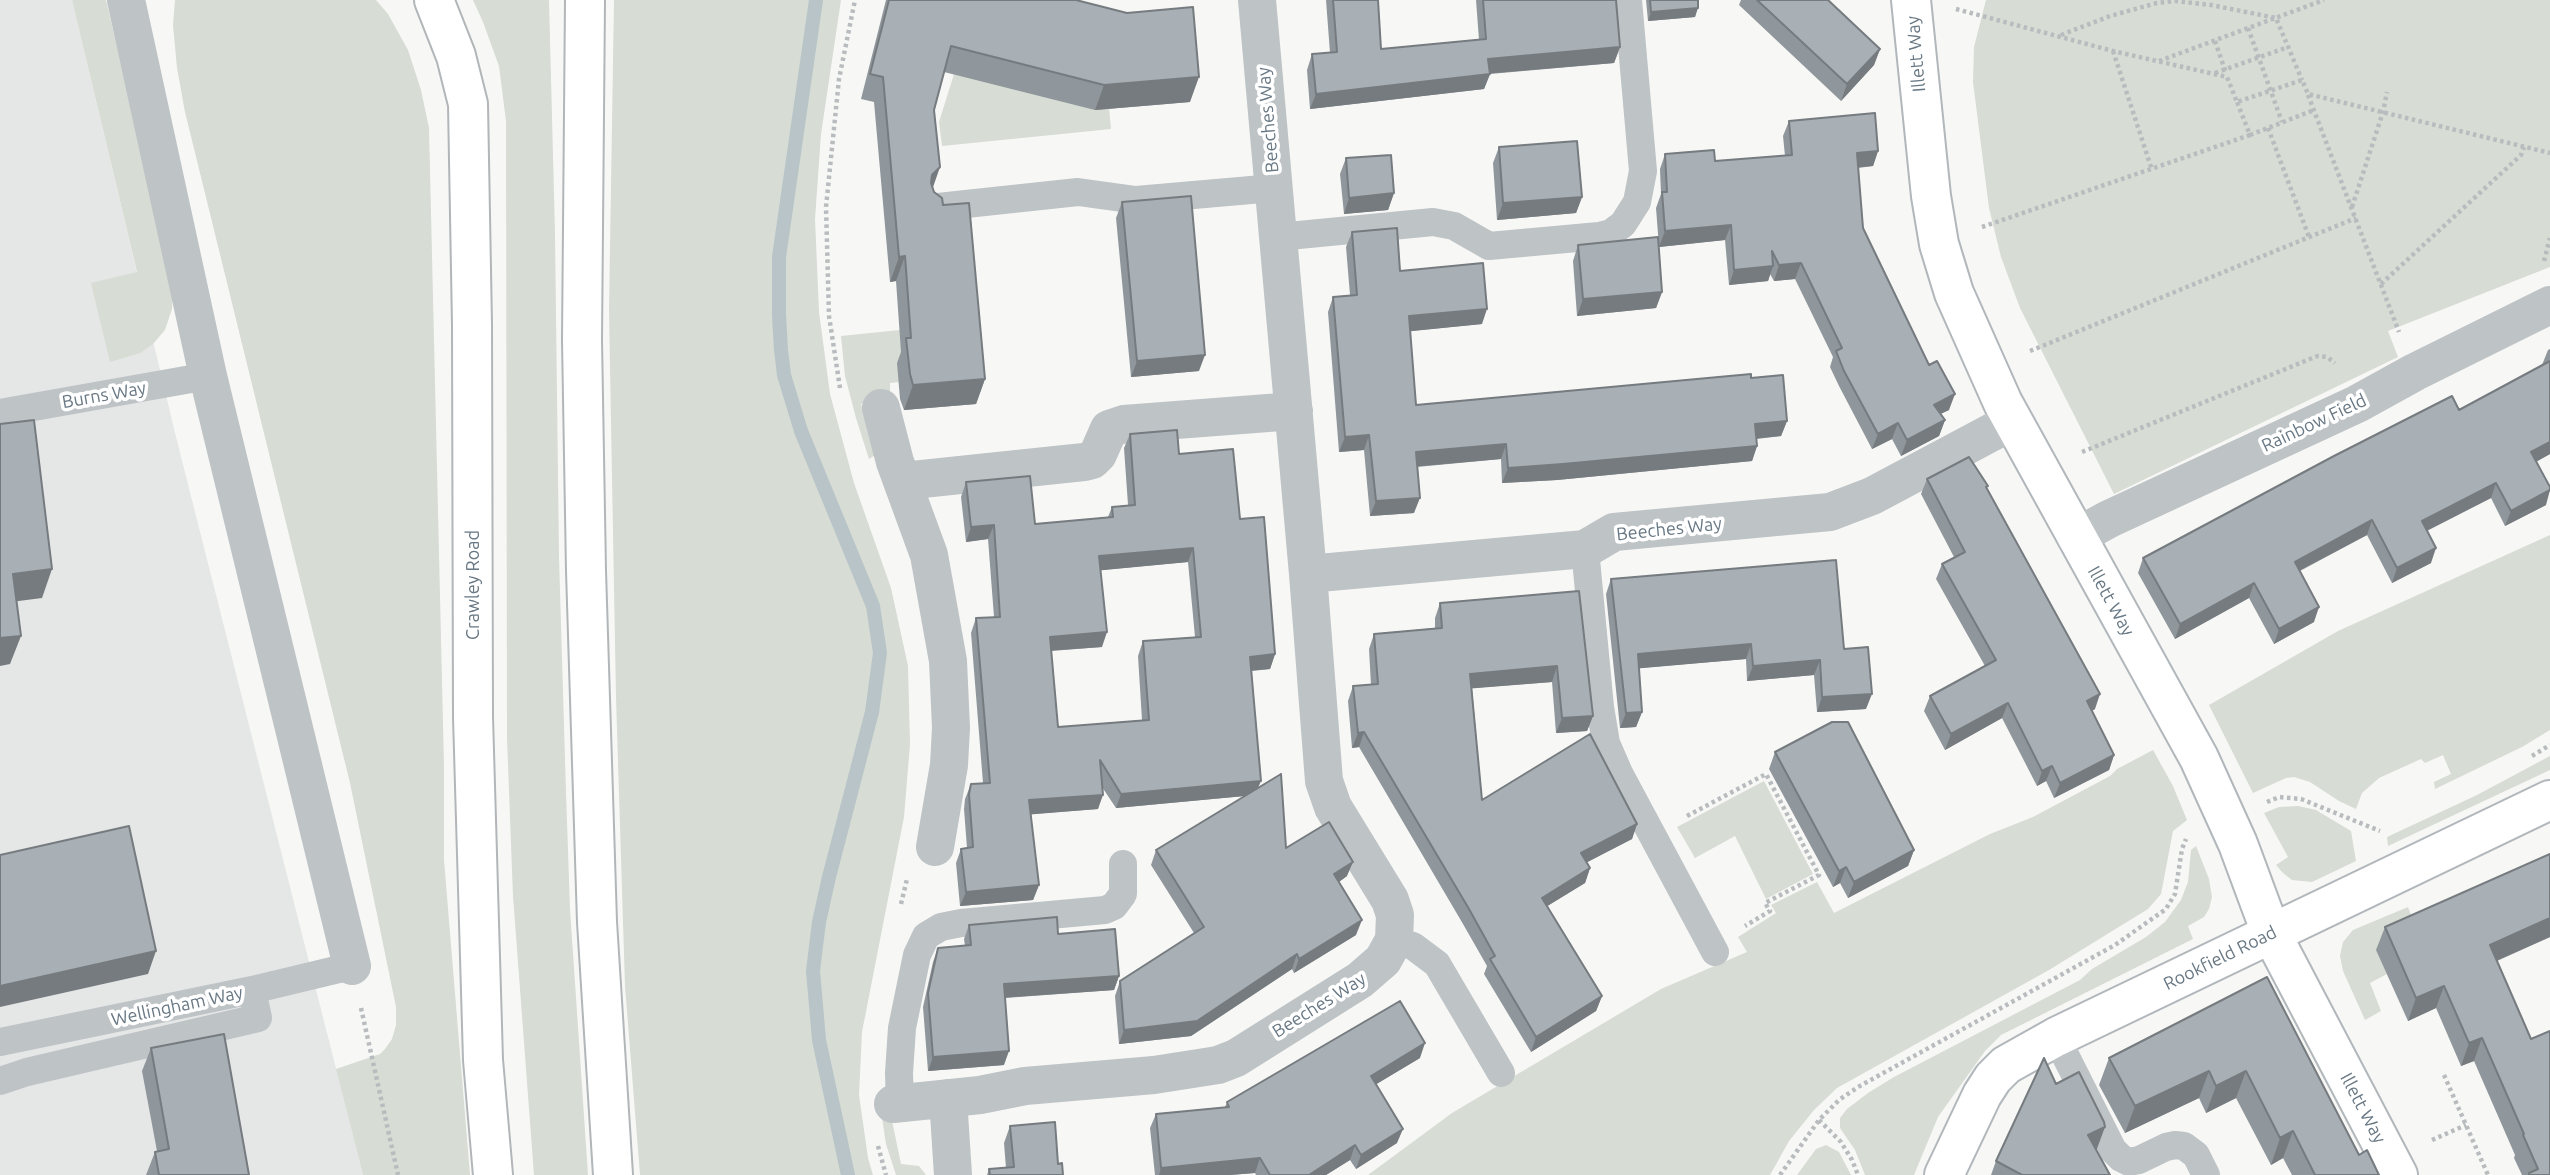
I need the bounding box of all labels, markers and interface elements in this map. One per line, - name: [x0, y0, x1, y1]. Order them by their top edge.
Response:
- street label: Illett Way: [1902, 15, 1930, 93]
- street label: Beeches Way: [1253, 66, 1283, 174]
- street label: Burns Way: [60, 377, 148, 413]
- street label: Rainbow Field: [2258, 389, 2370, 457]
- street label: Beeches Way: [1615, 513, 1723, 545]
- street label: Crawley Road: [462, 530, 484, 640]
- street label: Illett Way: [2083, 562, 2139, 640]
- street label: Rookfield Road: [2160, 921, 2280, 995]
- street label: Beeches Way: [1268, 968, 1370, 1042]
- street label: Wellingham Way: [109, 981, 245, 1031]
- street label: Illett Way: [2336, 1069, 2390, 1147]

